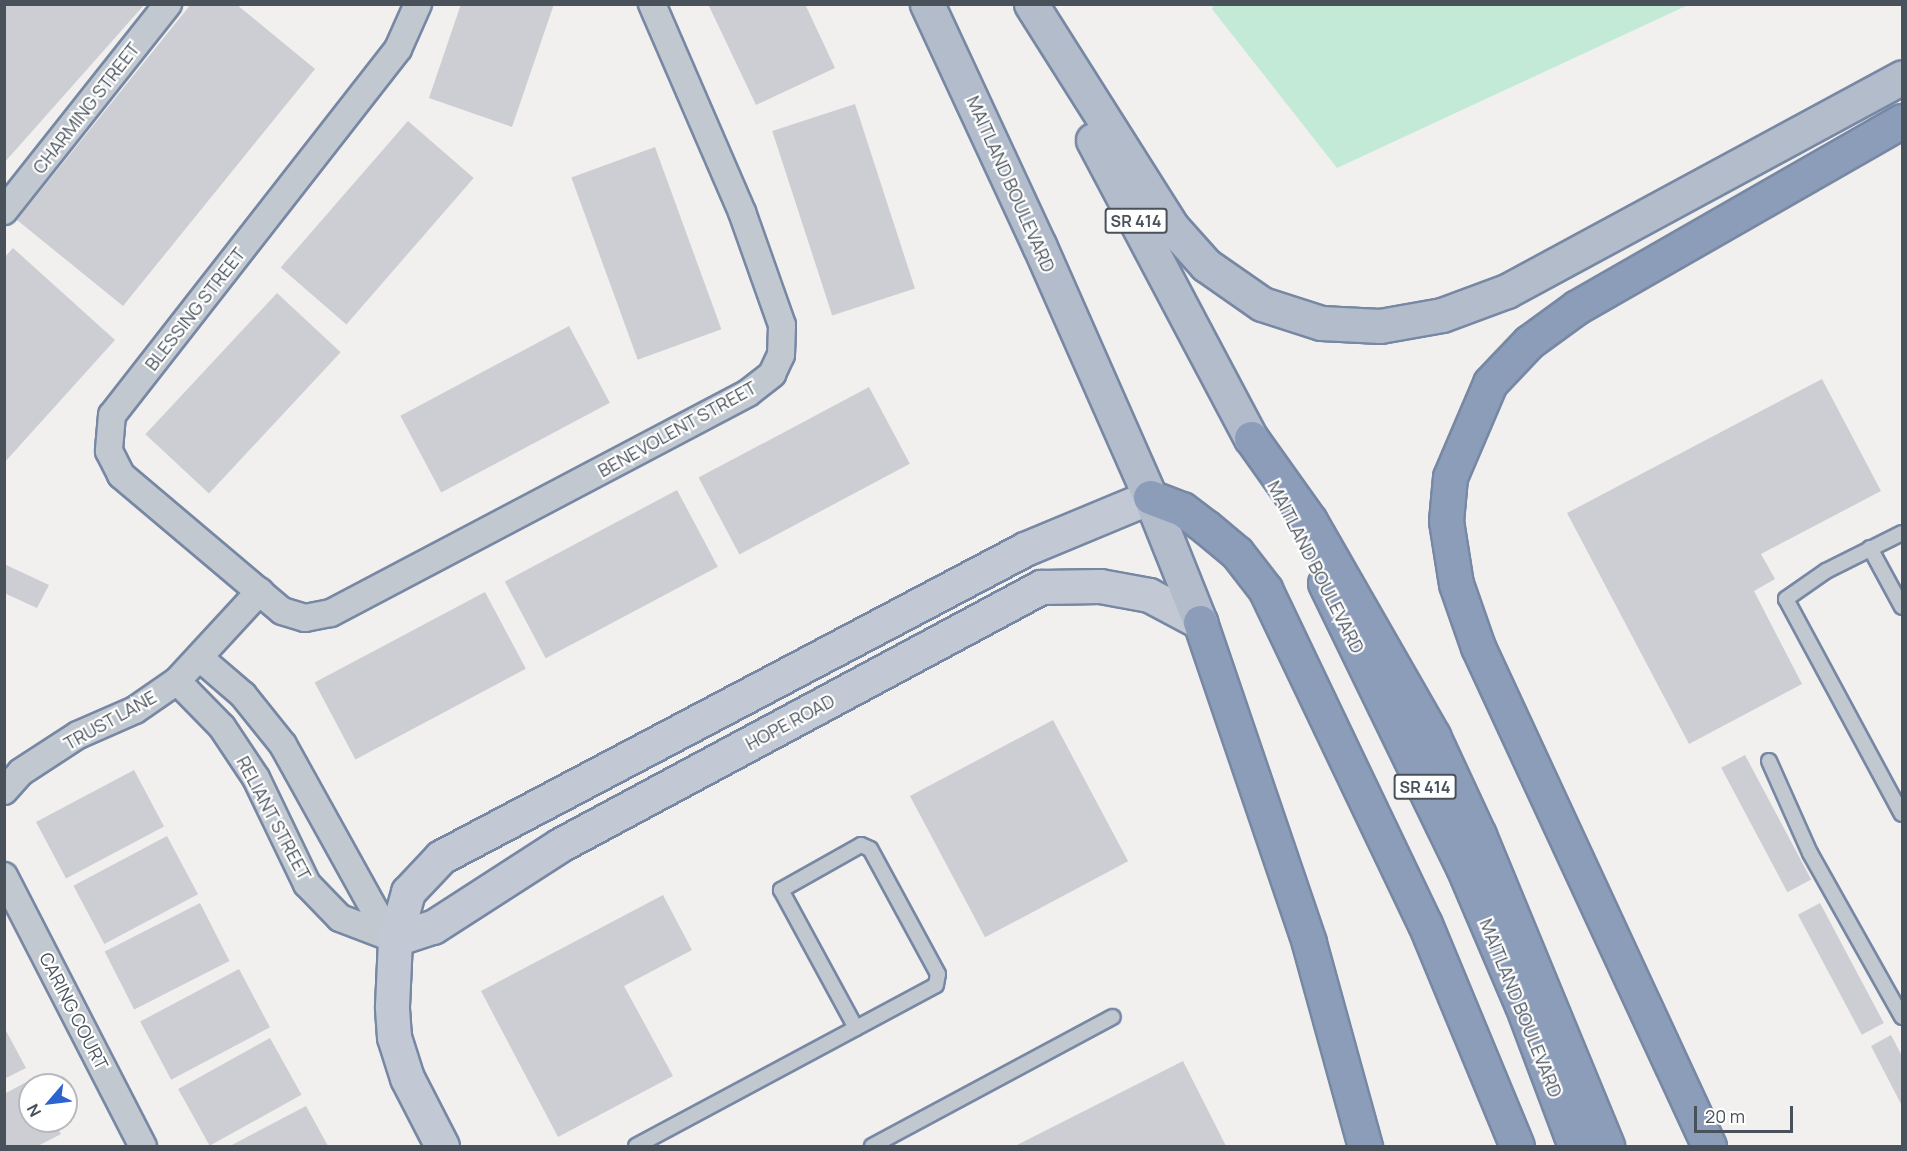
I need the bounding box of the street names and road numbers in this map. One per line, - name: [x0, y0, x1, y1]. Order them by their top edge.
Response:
- street label: CHARMING STREET: [28, 38, 144, 178]
- street label: MAITLAND BOULEVARD: [962, 93, 1060, 275]
- road number: SR 414: [1104, 208, 1168, 234]
- street label: BLESSING STREET: [140, 243, 250, 375]
- street label: BENEVOLENT STREET: [594, 376, 760, 482]
- street label: MAITLAND BOULEVARD: [1263, 477, 1369, 657]
- street label: TRUST LANE: [60, 686, 160, 754]
- street label: HOPE ROAD: [742, 690, 838, 754]
- street label: RELIANT STREET: [232, 752, 316, 884]
- road number: SR 414: [1394, 774, 1456, 800]
- street label: MAITLAND BOULEVARD: [1475, 916, 1567, 1100]
- street label: CARING COURT: [35, 949, 113, 1073]

